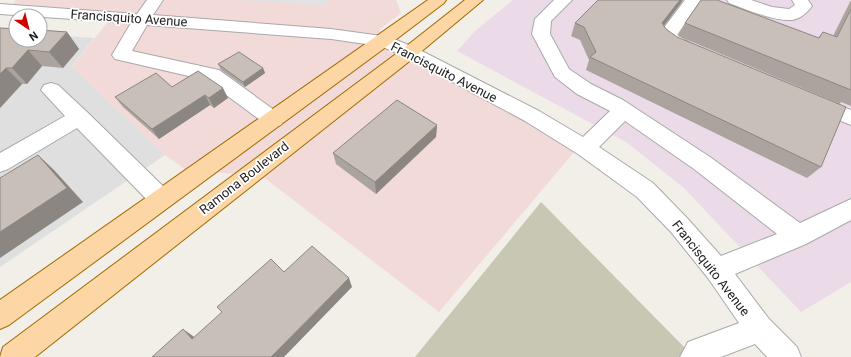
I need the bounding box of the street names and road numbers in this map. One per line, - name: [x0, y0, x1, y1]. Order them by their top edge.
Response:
- street label: Francisquito Avenue: [70, 6, 188, 30]
- street label: Francisquito Avenue: [388, 39, 500, 105]
- street label: Ramona Boulevard: [196, 139, 292, 217]
- street label: Francisquito Avenue: [669, 217, 753, 319]

